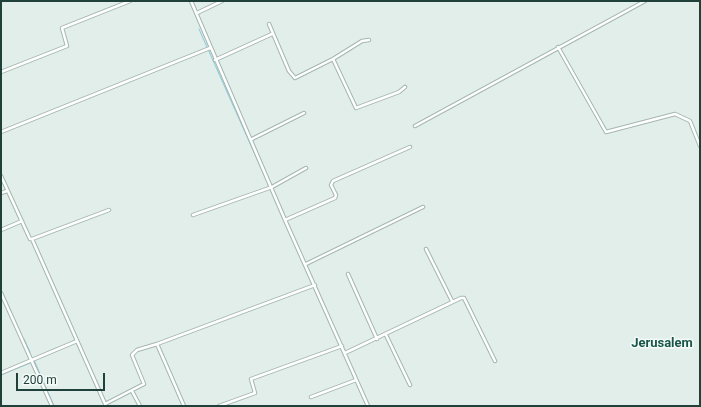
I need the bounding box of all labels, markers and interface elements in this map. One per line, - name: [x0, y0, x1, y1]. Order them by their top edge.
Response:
- district label: Jerusalem: [631, 336, 693, 352]
- scale bar: [18, 365, 107, 391]
- text: 200 m: [23, 373, 57, 387]

